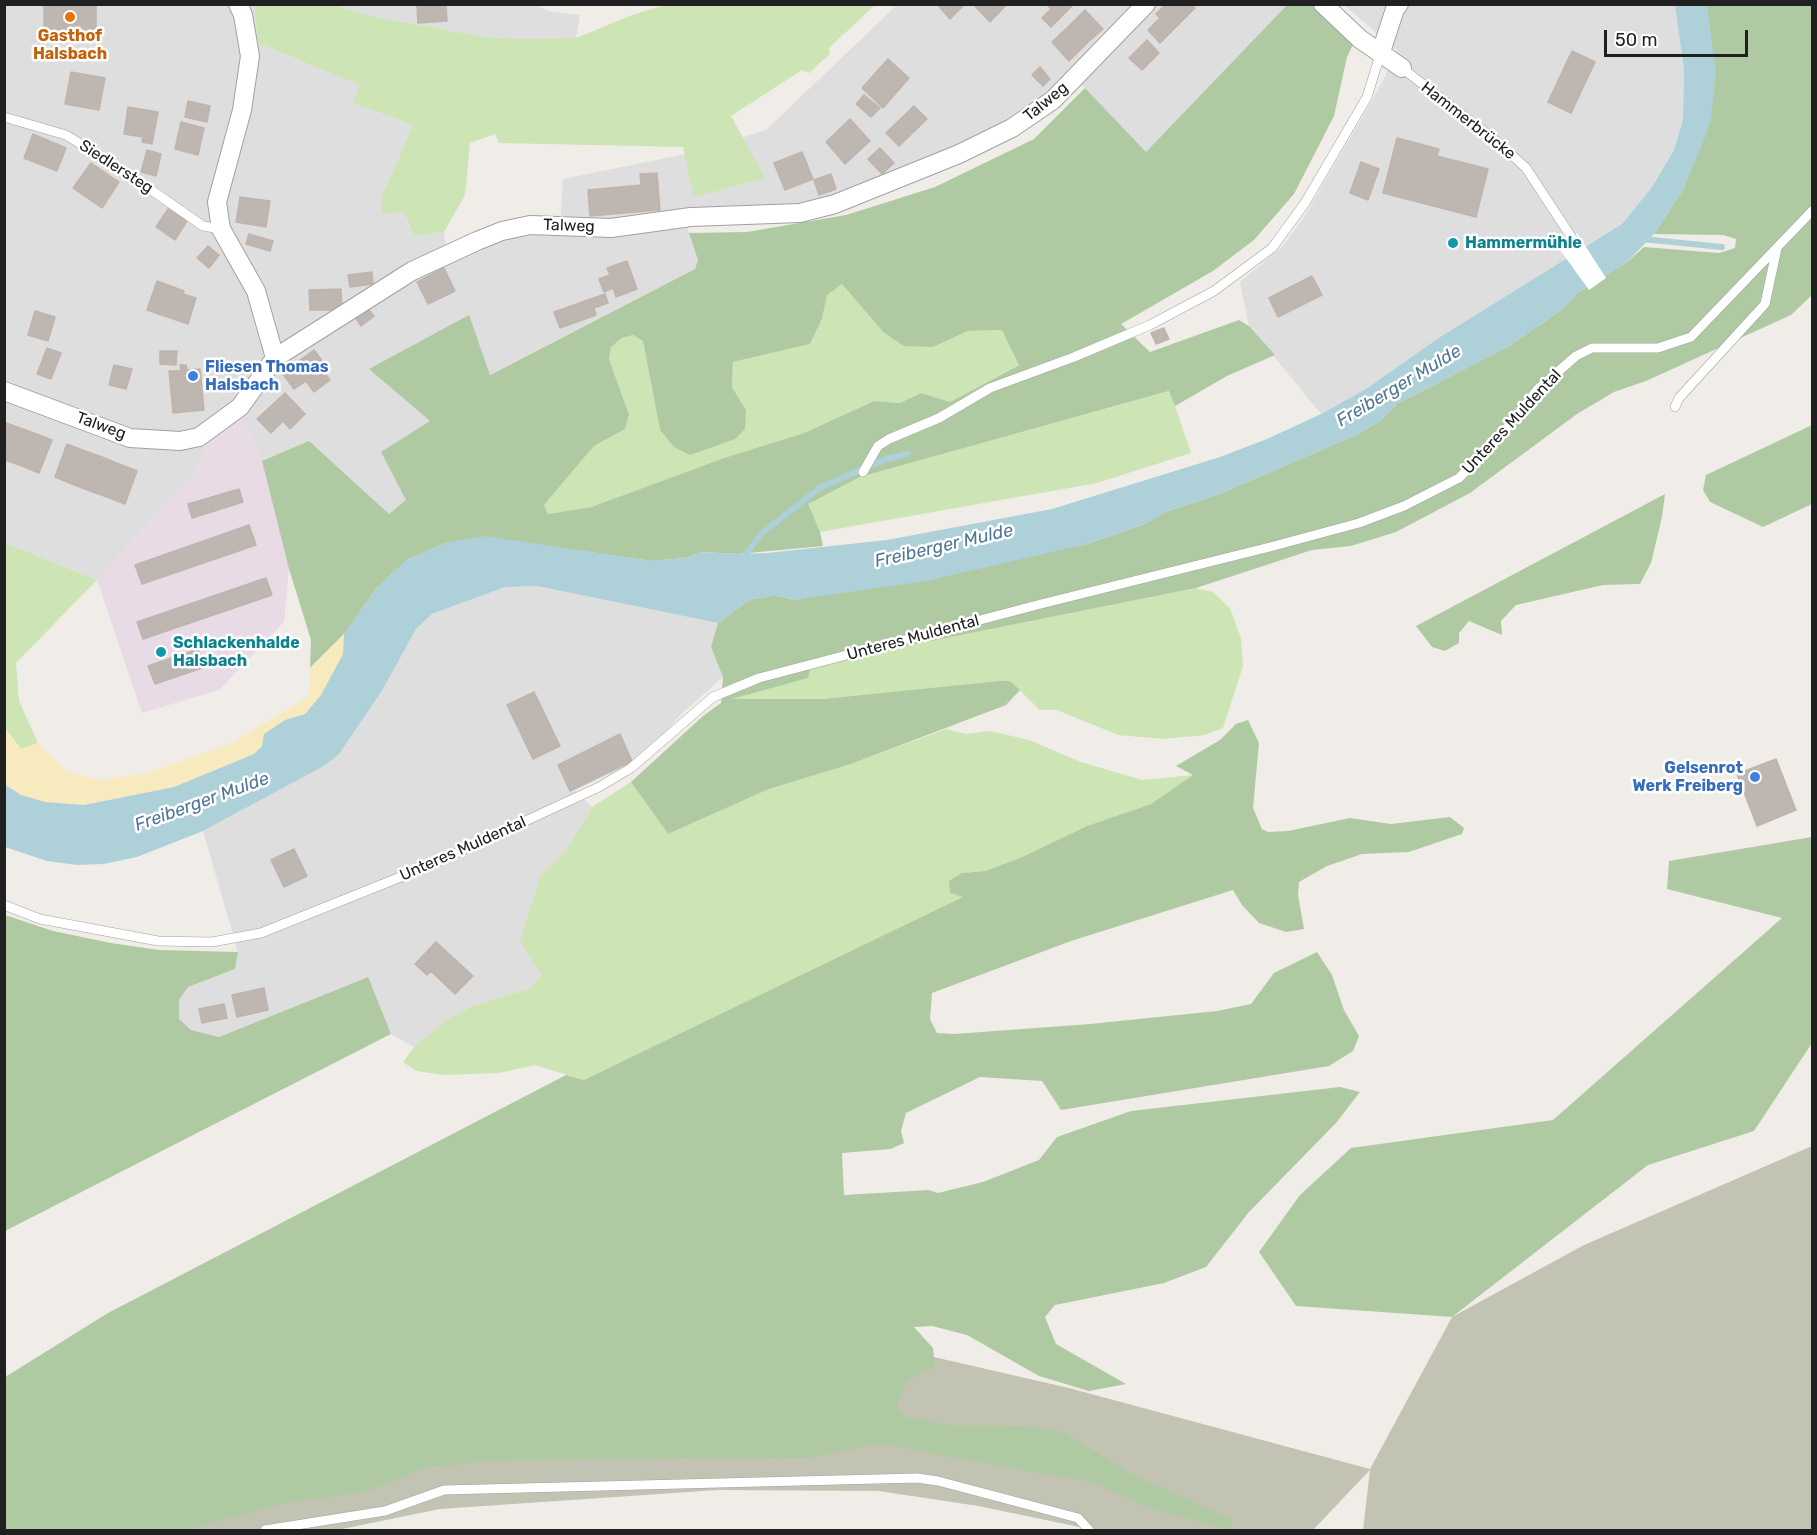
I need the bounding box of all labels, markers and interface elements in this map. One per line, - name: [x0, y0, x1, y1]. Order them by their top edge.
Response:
- marker: Gasthof Halsbach: [63, 10, 77, 24]
- scale bar: [1607, 18, 1751, 56]
- place label: Gasthof Halsbach: [33, 26, 107, 64]
- text: 50 m: [1615, 29, 1658, 51]
- street label: Talweg: [1020, 78, 1072, 126]
- street label: Hammerbrücke: [1417, 78, 1519, 164]
- street label: Siedlersteg: [75, 136, 157, 198]
- street label: Talweg: [543, 216, 595, 236]
- place label: Hammermühle: [1465, 233, 1582, 253]
- marker: Hammermühle: [1446, 236, 1460, 250]
- water label: Freiberger Mulde: [1333, 340, 1465, 432]
- place label: Fliesen Thomas Halsbach: [205, 357, 329, 395]
- street label: Unteres Muldental: [1459, 366, 1565, 478]
- marker: Fliesen Thomas Halsbach: [186, 369, 200, 383]
- street label: Talweg: [73, 408, 129, 444]
- water label: Freiberger Mulde: [873, 520, 1015, 572]
- street label: Unteres Muldental: [845, 611, 981, 665]
- place label: Schlackenhalde Halsbach: [173, 633, 300, 671]
- marker: Schlackenhalde Halsbach: [154, 645, 168, 659]
- place label: Gelsenrot Werk Freiberg: [1633, 758, 1743, 796]
- water label: Freiberger Mulde: [132, 768, 272, 836]
- marker: Gelsenrot Werk Freiberg: [1748, 770, 1762, 784]
- street label: Unteres Muldental: [397, 813, 529, 885]

